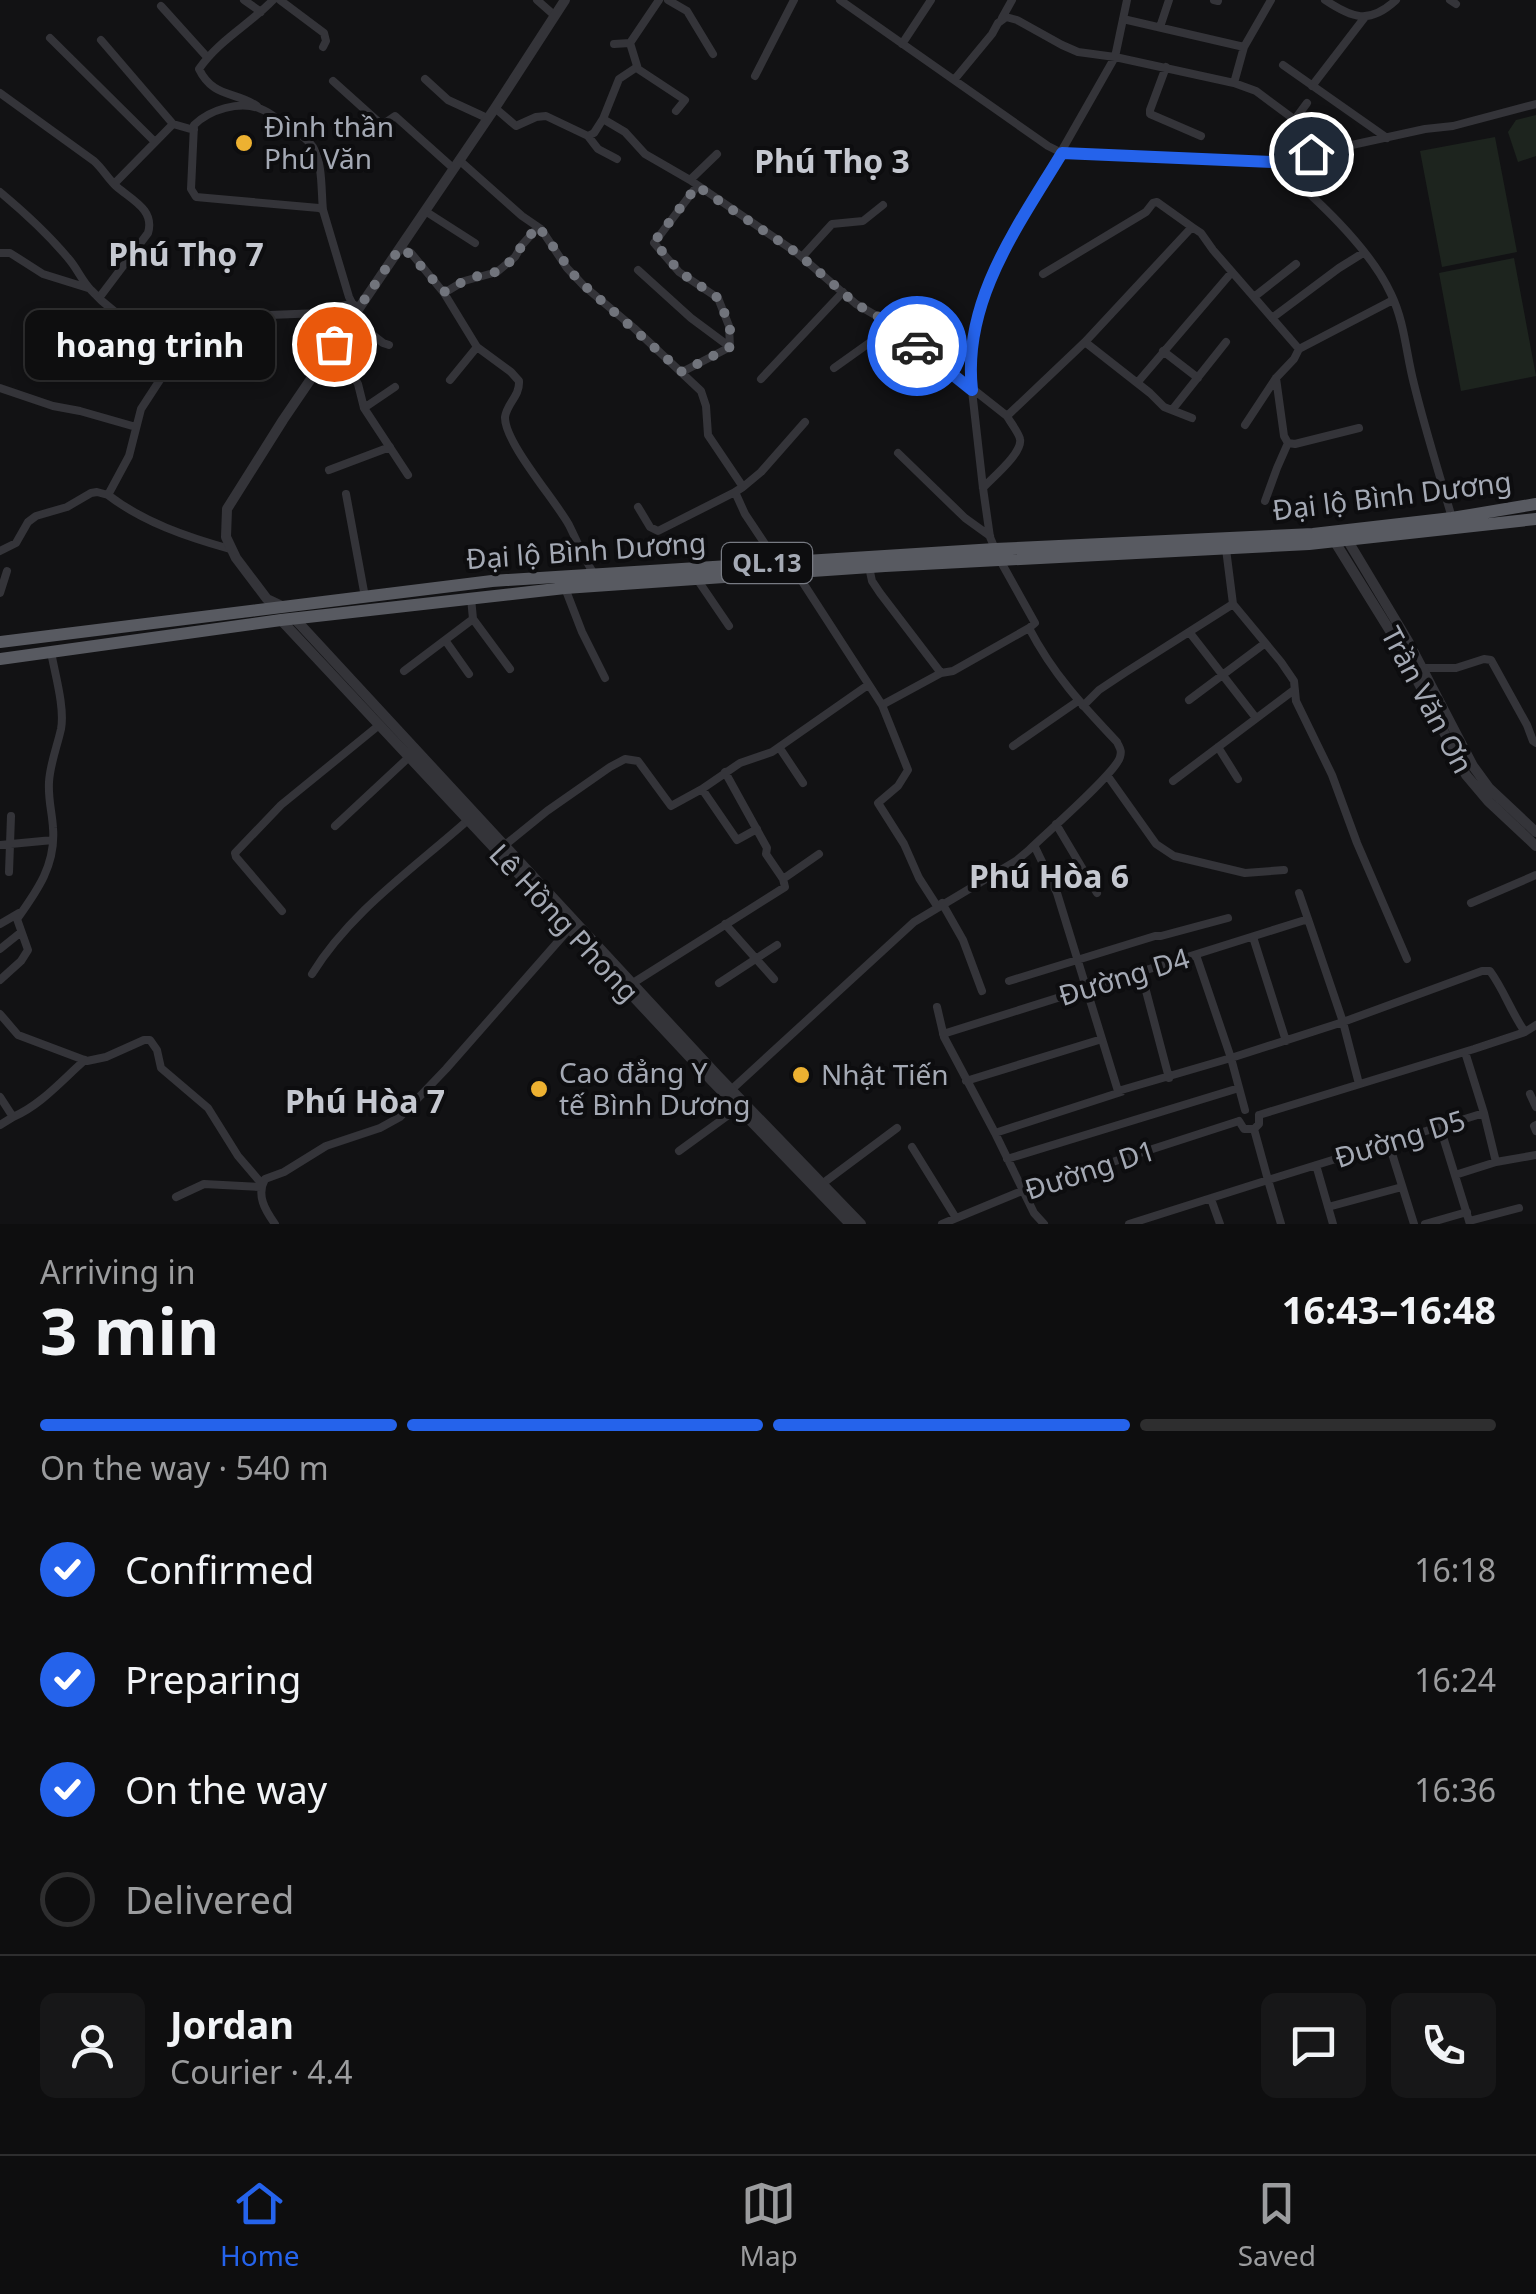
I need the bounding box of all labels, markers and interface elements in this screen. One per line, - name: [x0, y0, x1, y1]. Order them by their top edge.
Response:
- place label: Đình thần Phú Văn: [264, 107, 394, 177]
- pin: [1269, 112, 1354, 197]
- icon: home: [1284, 127, 1339, 182]
- marker: Đình thần Phú Văn: [233, 132, 255, 154]
- district label: Phú Thọ 3: [754, 139, 910, 182]
- district label: Phú Thọ 7: [108, 232, 264, 275]
- courier: [867, 296, 967, 396]
- pin: [292, 302, 377, 387]
- callout: hoang trinh: [24, 309, 274, 379]
- icon: bag: [307, 317, 362, 372]
- icon: car: [890, 319, 945, 374]
- text: hoang trinh: [56, 323, 244, 366]
- street label: Đại lộ Bình Dương: [1270, 461, 1514, 529]
- street label: Đại lộ Bình Dương: [465, 523, 707, 577]
- road number: QL.13: [722, 543, 812, 583]
- street label: Trần Văn Ơn: [1373, 619, 1483, 780]
- street label: Lê Hồng Phong: [482, 835, 648, 1009]
- district label: Phú Hòa 6: [969, 854, 1129, 897]
- street label: Đường D4: [1054, 938, 1194, 1014]
- place label: Cao đẳng Y tế Bình Dương: [559, 1053, 751, 1123]
- place label: Nhật Tiến: [821, 1055, 949, 1093]
- marker: Nhật Tiến: [790, 1064, 812, 1086]
- marker: Cao đẳng Y tế Bình Dương: [528, 1078, 550, 1100]
- district label: Phú Hòa 7: [285, 1079, 445, 1122]
- street label: Đường D5: [1330, 1100, 1470, 1176]
- street label: Đường D1: [1020, 1130, 1160, 1208]
- text: Arriving in: [40, 1250, 195, 1293]
- text: 16:43–16:48: [1282, 1283, 1496, 1335]
- text: 3 min: [40, 1286, 219, 1374]
- text: On the way · 540 m: [40, 1446, 329, 1489]
- icon: check: [40, 1542, 95, 1597]
- text: Confirmed: [125, 1543, 314, 1595]
- text: 16:18: [1414, 1548, 1496, 1591]
- icon: check: [40, 1652, 95, 1707]
- text: Preparing: [125, 1653, 301, 1705]
- text: 16:24: [1414, 1658, 1496, 1701]
- icon: check: [40, 1762, 95, 1817]
- text: On the way: [125, 1763, 327, 1815]
- text: 16:36: [1414, 1768, 1496, 1811]
- text: Delivered: [125, 1873, 294, 1925]
- button: person: [40, 1993, 145, 2098]
- button: chat: [1261, 1993, 1366, 2098]
- button: phone: [1391, 1993, 1496, 2098]
- text: Jordan: [170, 1998, 294, 2050]
- text: Courier · 4.4: [170, 2050, 353, 2093]
- tab: Home: [220, 2176, 300, 2274]
- tab: Map: [740, 2176, 798, 2274]
- tab: Saved: [1238, 2176, 1316, 2274]

